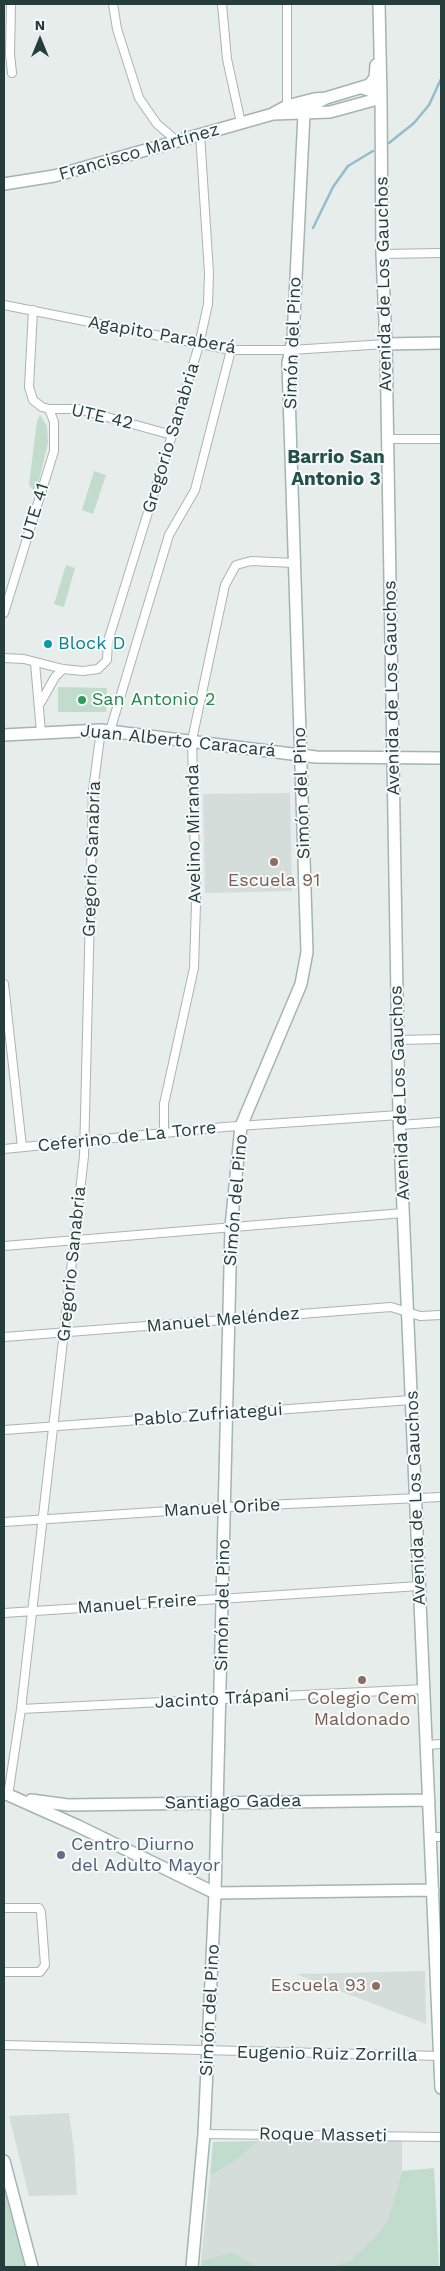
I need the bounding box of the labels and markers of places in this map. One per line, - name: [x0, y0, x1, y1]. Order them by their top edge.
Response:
- place label: Block D: [58, 633, 125, 655]
- marker: Block D: [42, 638, 54, 650]
- place label: San Antonio 2: [92, 689, 215, 711]
- marker: San Antonio 2: [76, 694, 88, 706]
- marker: Escuela 91: [268, 856, 280, 868]
- place label: Escuela 91: [228, 870, 320, 892]
- marker: Colegio Cem Maldonado: [356, 1674, 368, 1686]
- place label: Colegio Cem Maldonado: [307, 1688, 417, 1730]
- place label: Centro Diurno del Adulto Mayor: [71, 1834, 220, 1876]
- marker: Centro Diurno del Adulto Mayor: [55, 1849, 67, 1861]
- place label: Escuela 93: [270, 1975, 366, 1997]
- marker: Escuela 93: [370, 1980, 382, 1992]

